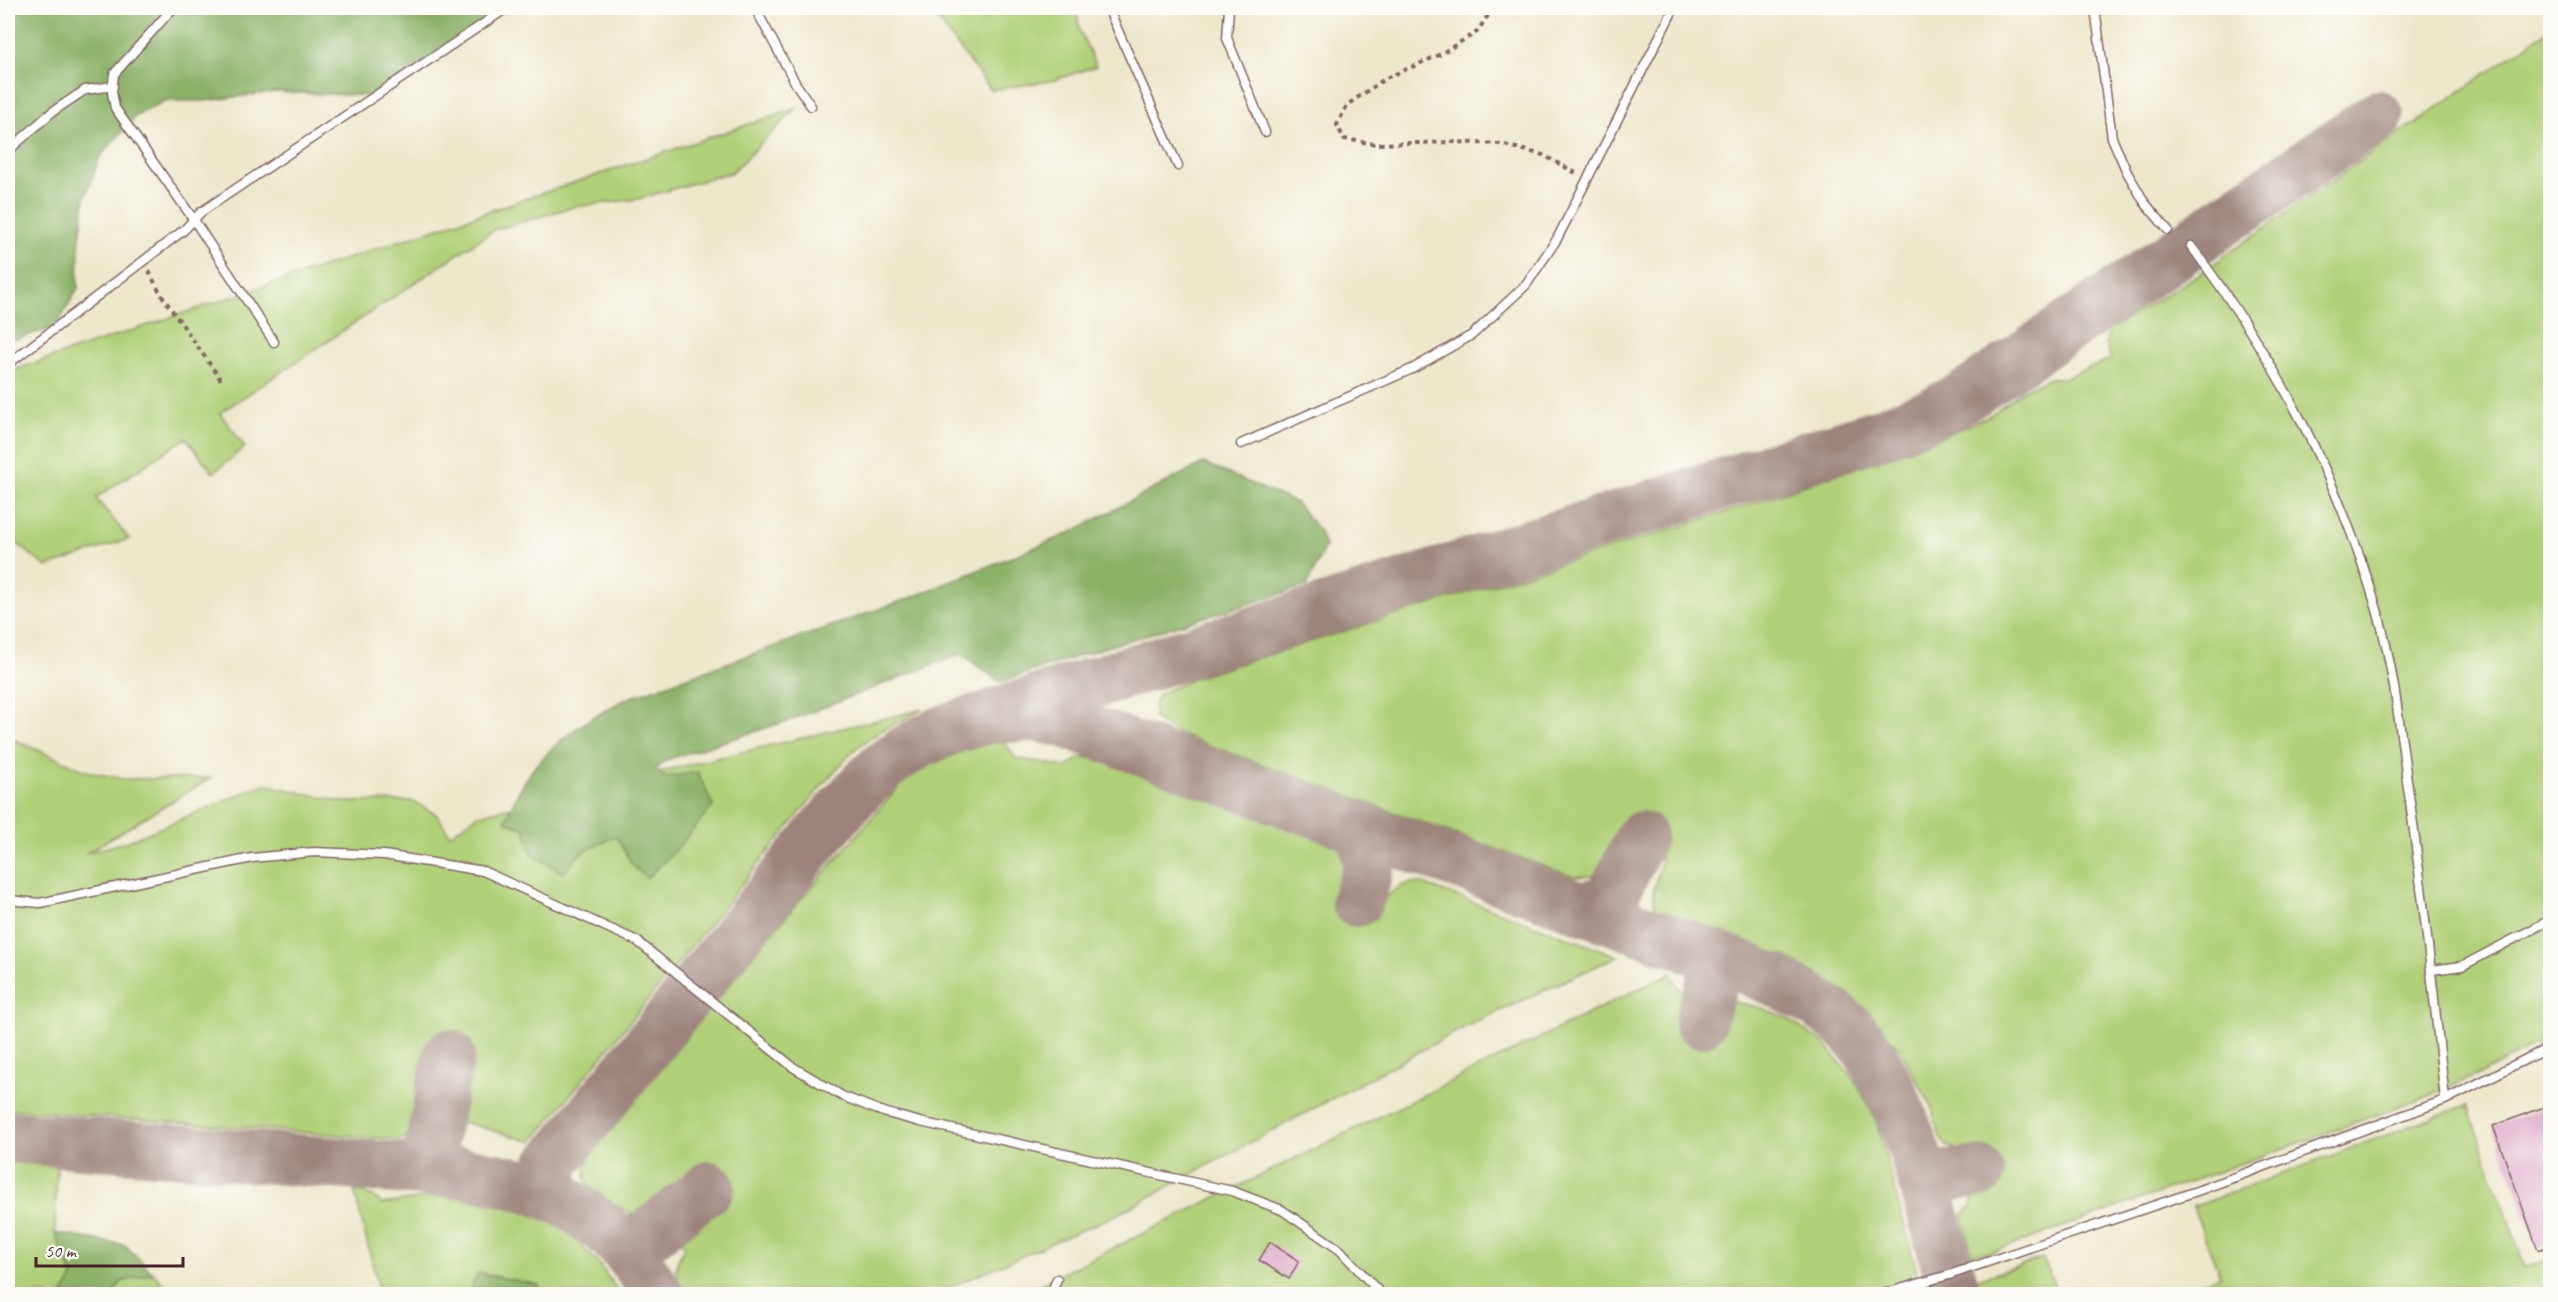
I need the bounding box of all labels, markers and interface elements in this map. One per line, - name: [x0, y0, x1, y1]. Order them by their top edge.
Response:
- scale bar: [36, 1230, 183, 1268]
- text: 50 m: [45, 1240, 78, 1262]

